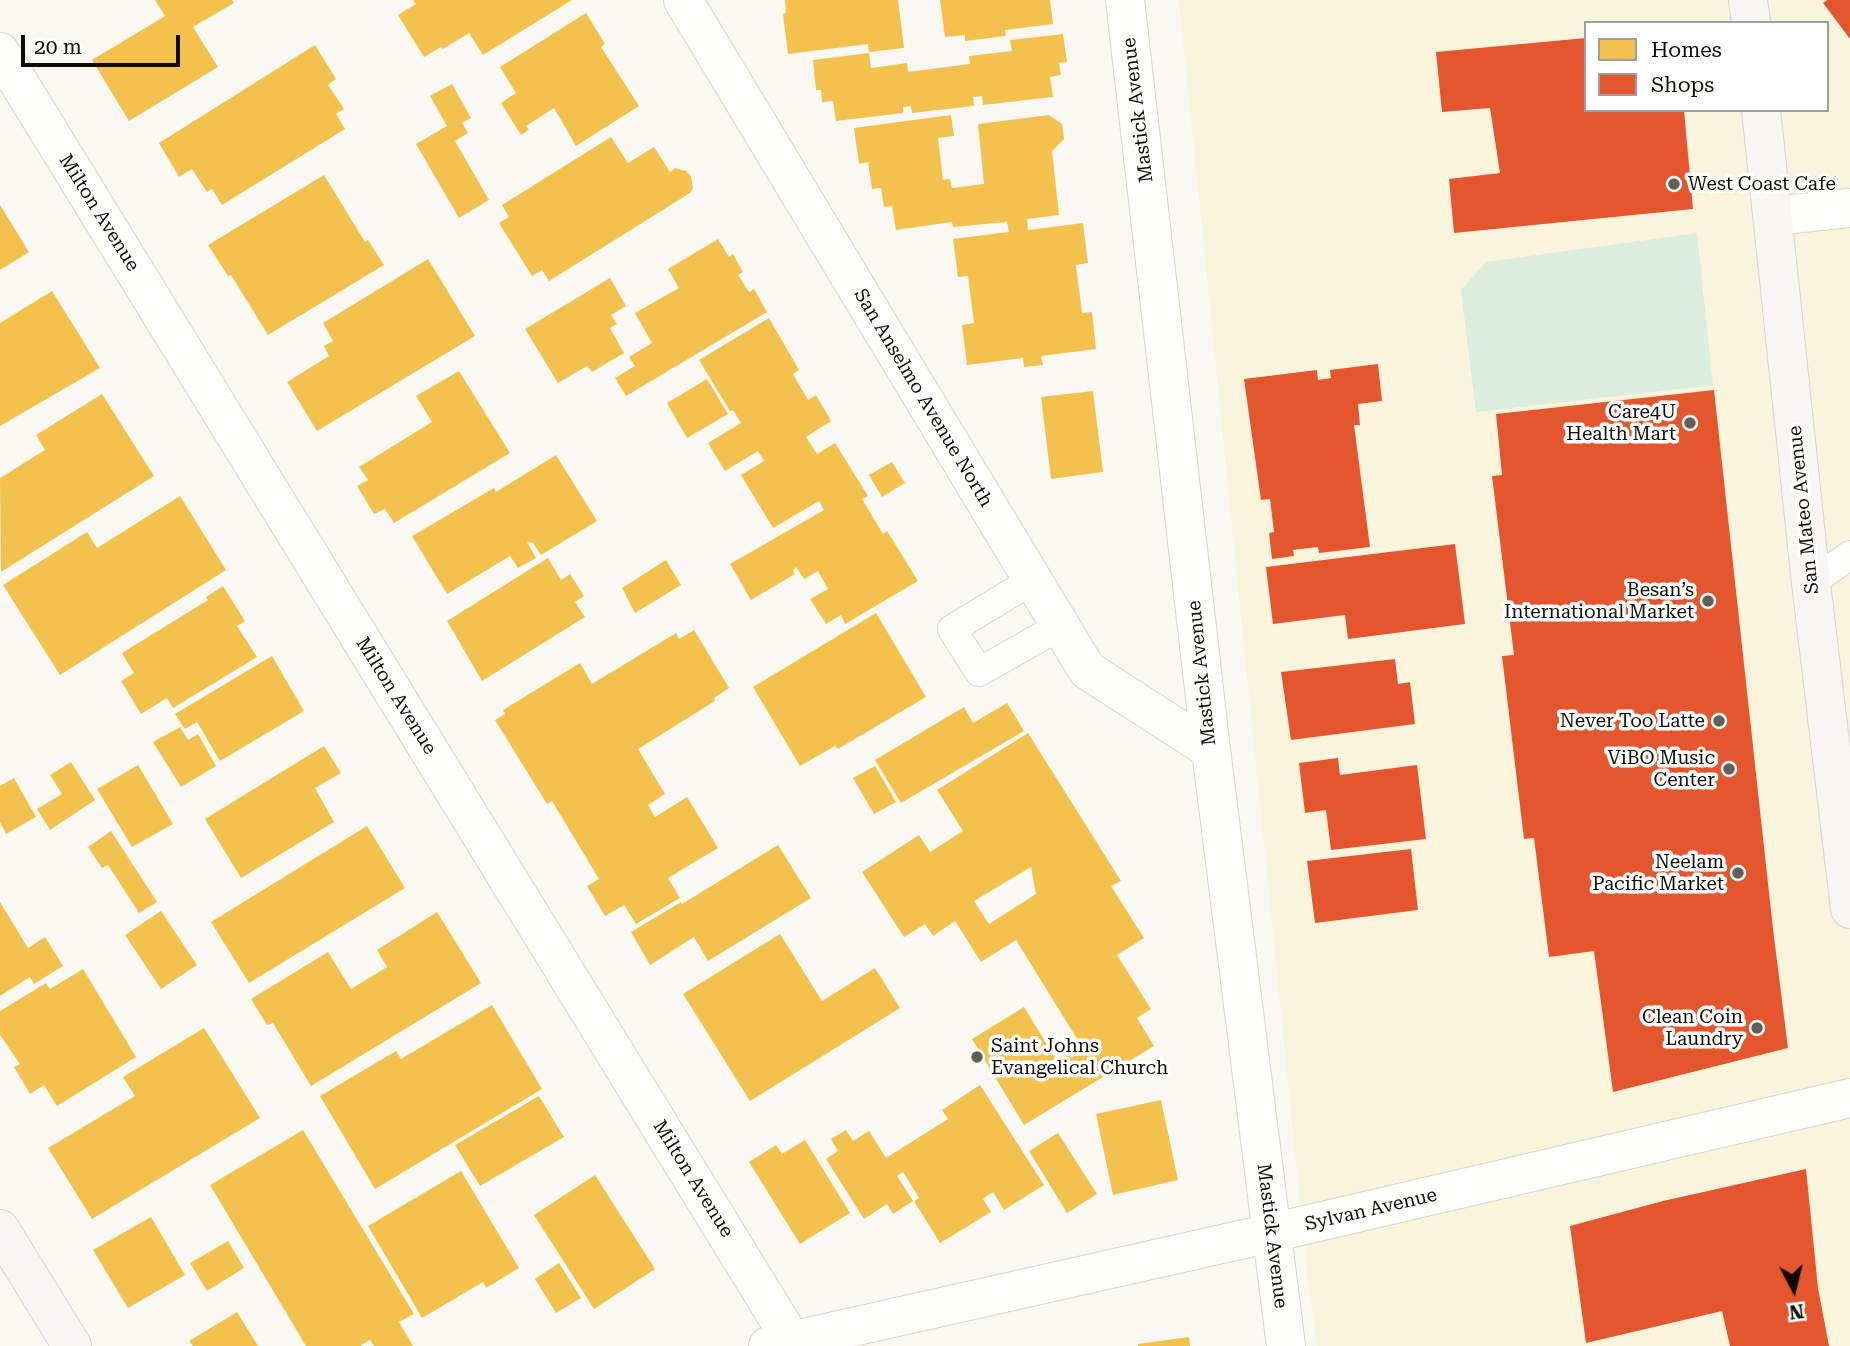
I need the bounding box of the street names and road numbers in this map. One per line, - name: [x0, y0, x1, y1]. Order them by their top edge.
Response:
- street label: Mastick Avenue: [1118, 36, 1158, 184]
- street label: Milton Avenue: [54, 150, 144, 276]
- street label: San Anselmo Avenue North: [849, 285, 997, 511]
- street label: San Mateo Avenue: [1784, 425, 1824, 595]
- street label: Mastick Avenue: [1183, 599, 1221, 747]
- street label: Milton Avenue: [351, 633, 441, 759]
- street label: Milton Avenue: [648, 1116, 738, 1242]
- street label: Mastick Avenue: [1252, 1162, 1292, 1310]
- street label: Sylvan Avenue: [1303, 1184, 1439, 1236]

